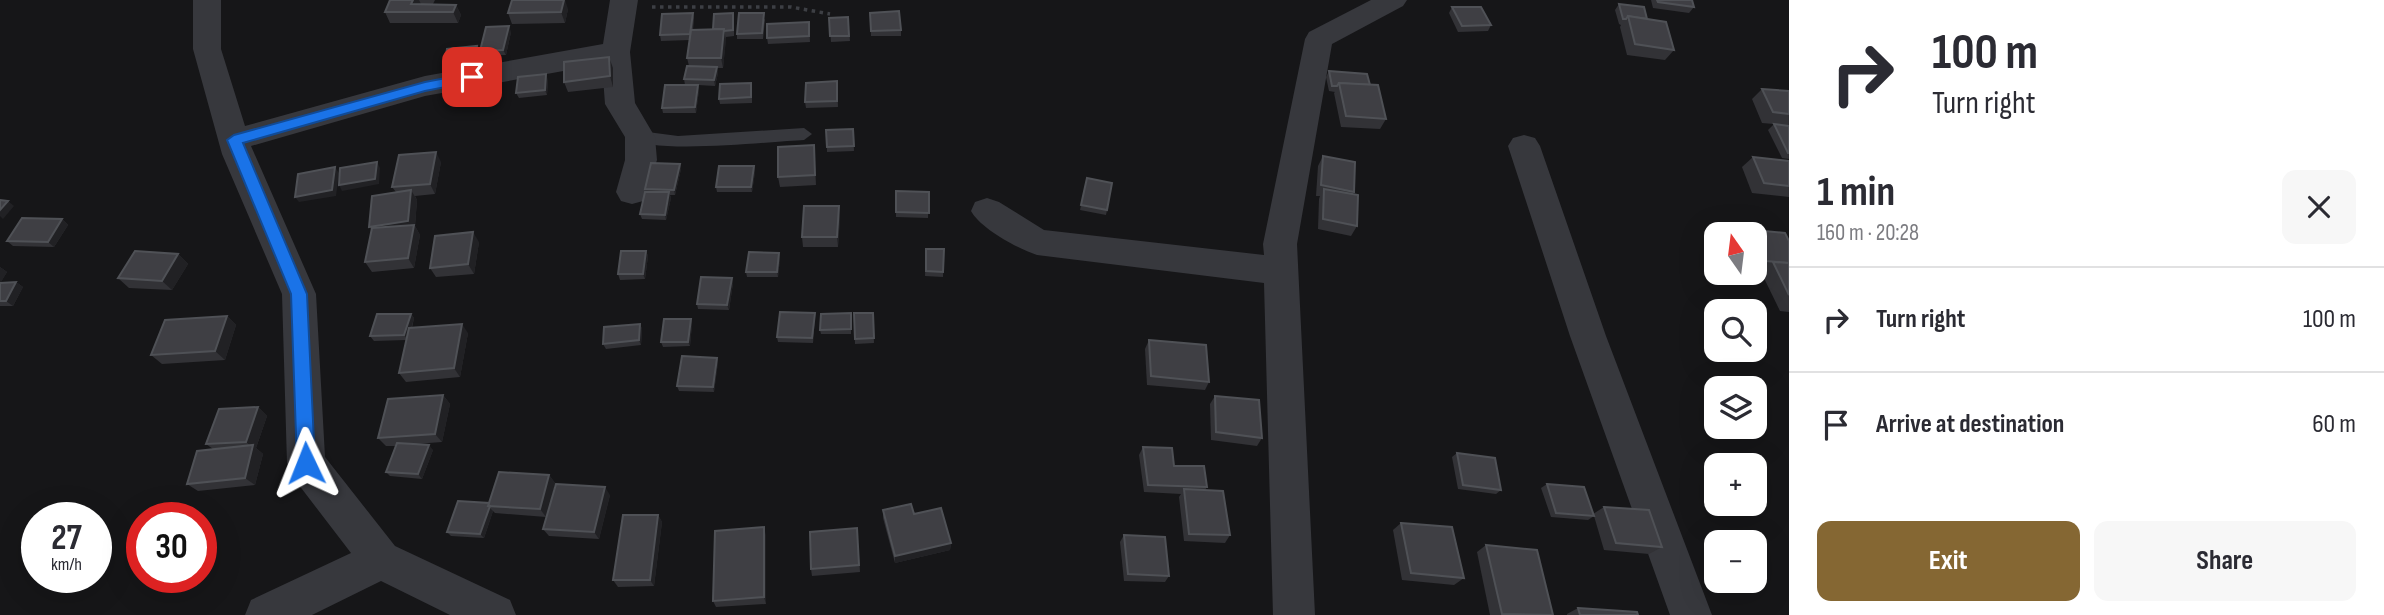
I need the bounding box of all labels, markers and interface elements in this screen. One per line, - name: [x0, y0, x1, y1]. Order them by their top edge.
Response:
- text: 100 m: [1932, 24, 2038, 83]
- icon: right: [1817, 28, 1908, 119]
- pin: [442, 47, 502, 107]
- icon: arrive: [453, 58, 491, 96]
- text: Turn right: [1932, 84, 2036, 123]
- text: 1 min: [1817, 167, 1895, 218]
- button: close: [2282, 170, 2356, 244]
- text: 160 m · 20:28: [1817, 219, 1919, 247]
- north arrow: [1704, 222, 1768, 285]
- map controls: [1704, 222, 1767, 593]
- button: search: [1704, 299, 1767, 362]
- icon: right: [1817, 301, 1855, 339]
- text: Turn right: [1876, 304, 1965, 335]
- text: 100 m: [2303, 304, 2356, 335]
- button: layers: [1704, 376, 1767, 439]
- icon: arrive: [1817, 406, 1855, 444]
- text: Arrive at destination: [1876, 409, 2064, 440]
- text: 60 m: [2312, 409, 2356, 440]
- position arrow: [269, 426, 343, 500]
- button: +: [1704, 453, 1767, 516]
- speed limit sign: 30: [126, 502, 217, 593]
- text: 27: [51, 517, 82, 560]
- button: Exit: [1817, 521, 2080, 601]
- button: Share: [2094, 521, 2356, 601]
- button: −: [1704, 530, 1767, 593]
- text: km/h: [51, 554, 82, 575]

